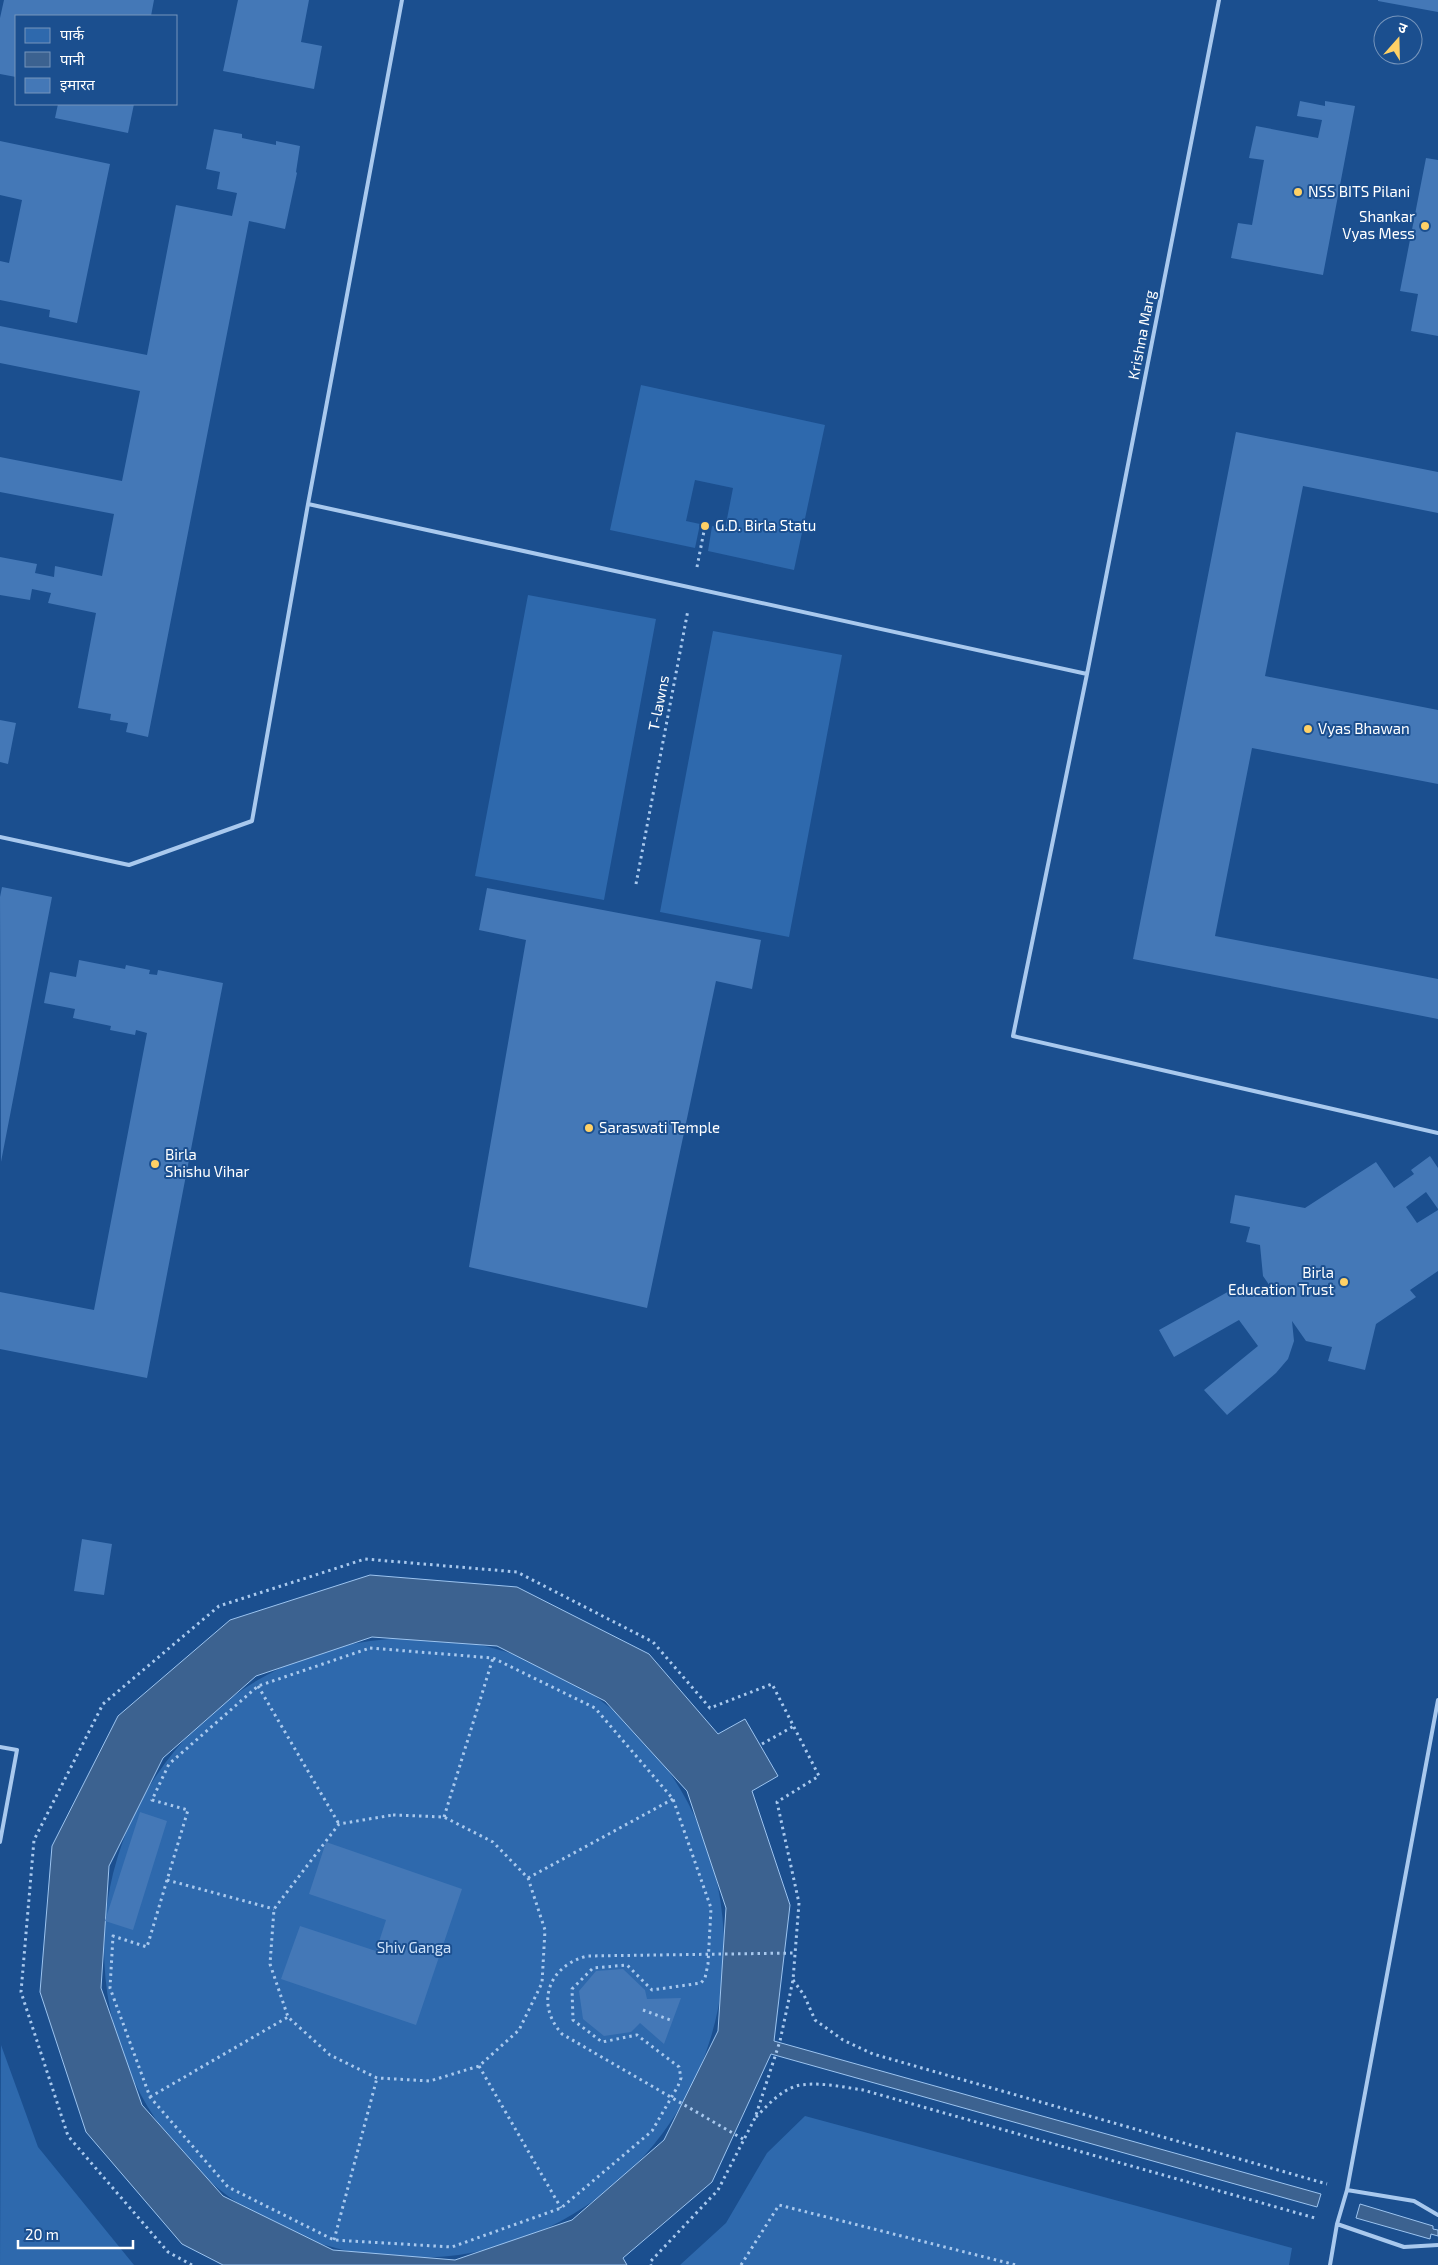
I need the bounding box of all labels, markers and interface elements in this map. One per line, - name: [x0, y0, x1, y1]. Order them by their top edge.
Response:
- legend: [15, 15, 178, 105]
- north arrow: [1373, 15, 1423, 65]
- text: उ: [1396, 18, 1410, 37]
- text: पार्क: [60, 25, 84, 43]
- text: पानी: [60, 50, 86, 68]
- text: इमारत: [60, 75, 95, 93]
- place label: NSS BITS Pilani: [1308, 182, 1410, 200]
- marker: NSS BITS Pilani: [1292, 186, 1304, 198]
- place label: Shankar Vyas Mess: [1342, 207, 1415, 242]
- marker: Shankar Vyas Mess: [1419, 220, 1431, 232]
- street label: Krishna Marg: [1124, 288, 1159, 381]
- place label: G.D. Birla Statu: [715, 516, 816, 534]
- marker: G.D. Birla Statu: [699, 520, 711, 532]
- street label: T-lawns: [644, 674, 672, 732]
- place label: Vyas Bhawan: [1318, 719, 1410, 737]
- marker: Vyas Bhawan: [1302, 723, 1314, 735]
- place label: Saraswati Temple: [599, 1118, 720, 1136]
- marker: Saraswati Temple: [583, 1122, 595, 1134]
- place label: Birla Shishu Vihar: [165, 1145, 250, 1180]
- marker: Birla Shishu Vihar: [149, 1158, 161, 1170]
- place label: Birla Education Trust: [1228, 1263, 1334, 1298]
- marker: Birla Education Trust: [1338, 1276, 1350, 1288]
- park label: Shiv Ganga: [377, 1938, 451, 1956]
- scale bar: [18, 2218, 132, 2250]
- text: 20 m: [25, 2225, 59, 2243]

